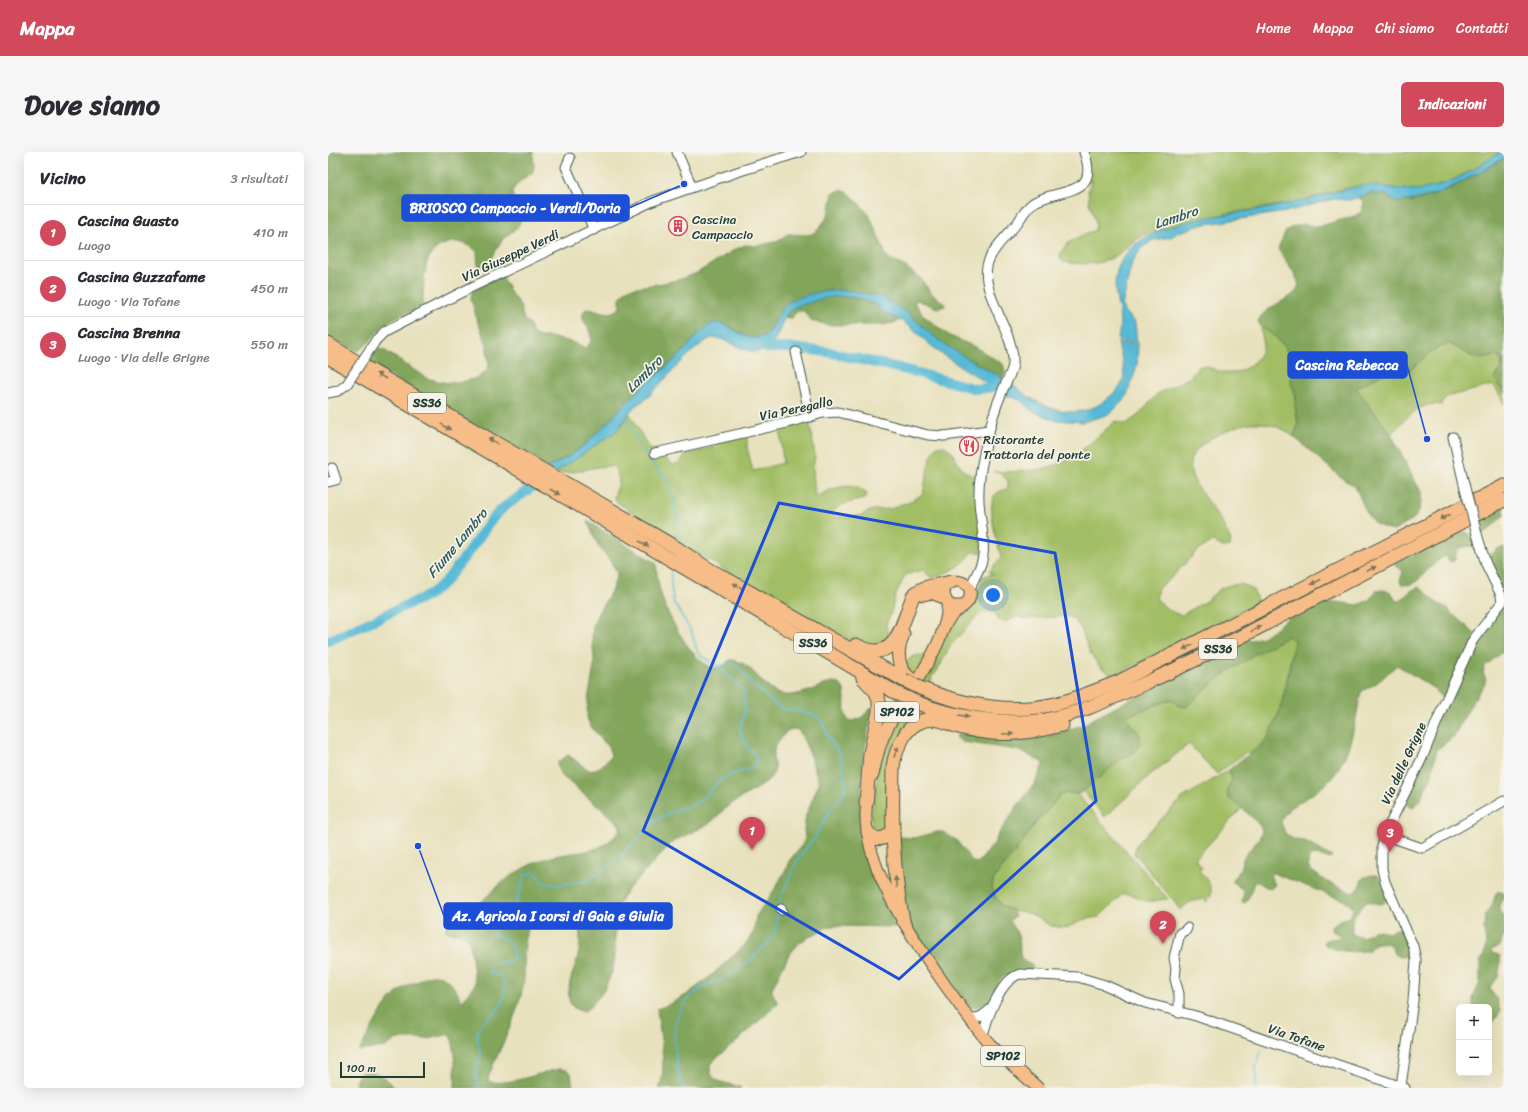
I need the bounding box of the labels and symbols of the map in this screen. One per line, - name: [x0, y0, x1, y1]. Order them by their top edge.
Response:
- callout: BRIOSCO Campaccio - Verdi/Doria: [402, 195, 629, 221]
- text: BRIOSCO Campaccio - Verdi/Doria: [410, 196, 621, 221]
- water label: Lambro: [1151, 198, 1202, 236]
- place label: Cascina Campaccio: [692, 208, 754, 246]
- building icon: Cascina Campaccio: [667, 215, 689, 237]
- street label: Via Giuseppe Verdi: [458, 223, 563, 288]
- water label: Lambro: [620, 349, 670, 399]
- callout: Cascina Rebecca: [1288, 352, 1407, 378]
- text: Cascina Rebecca: [1295, 353, 1399, 378]
- one-way arrow: [375, 373, 387, 380]
- street label: Via Peregallo: [757, 389, 835, 427]
- road number: SS36: [408, 393, 446, 413]
- one-way arrow: [441, 423, 451, 431]
- place label: Ristorante Trattoria del ponte: [983, 428, 1091, 466]
- restaurant icon: Ristorante Trattoria del ponte: [958, 435, 980, 457]
- one-way arrow: [487, 438, 499, 445]
- one-way arrow: [549, 488, 561, 495]
- water label: Fiume Lambro: [421, 502, 495, 584]
- one-way arrow: [1439, 514, 1450, 520]
- one-way arrow: [638, 540, 650, 547]
- one-way arrow: [1365, 566, 1377, 572]
- one-way arrow: [1310, 579, 1322, 585]
- one-way arrow: [732, 582, 744, 589]
- your location: [983, 585, 1003, 605]
- one-way arrow: [1250, 626, 1262, 633]
- road number: SS36: [794, 633, 832, 653]
- road number: SS36: [1199, 639, 1237, 659]
- one-way arrow: [1182, 644, 1193, 650]
- road number: SP102: [875, 702, 919, 722]
- one-way arrow: [958, 713, 970, 719]
- street label: Via delle Grigne: [1374, 718, 1433, 808]
- one-way arrow: [1002, 731, 1015, 737]
- one-way arrow: [894, 746, 900, 758]
- pin: 1: [739, 817, 765, 850]
- pin: 3: [1377, 819, 1403, 852]
- one-way arrow: [893, 875, 900, 888]
- callout: Az. Agricola I corsi di Gaia e Giulia: [444, 903, 672, 929]
- text: Az. Agricola I corsi di Gaia e Giulia: [451, 904, 665, 929]
- pin: 2: [1150, 911, 1176, 944]
- street label: Via Tofane: [1265, 1017, 1329, 1058]
- road number: SP102: [981, 1046, 1025, 1066]
- scale bar: [340, 1060, 425, 1079]

